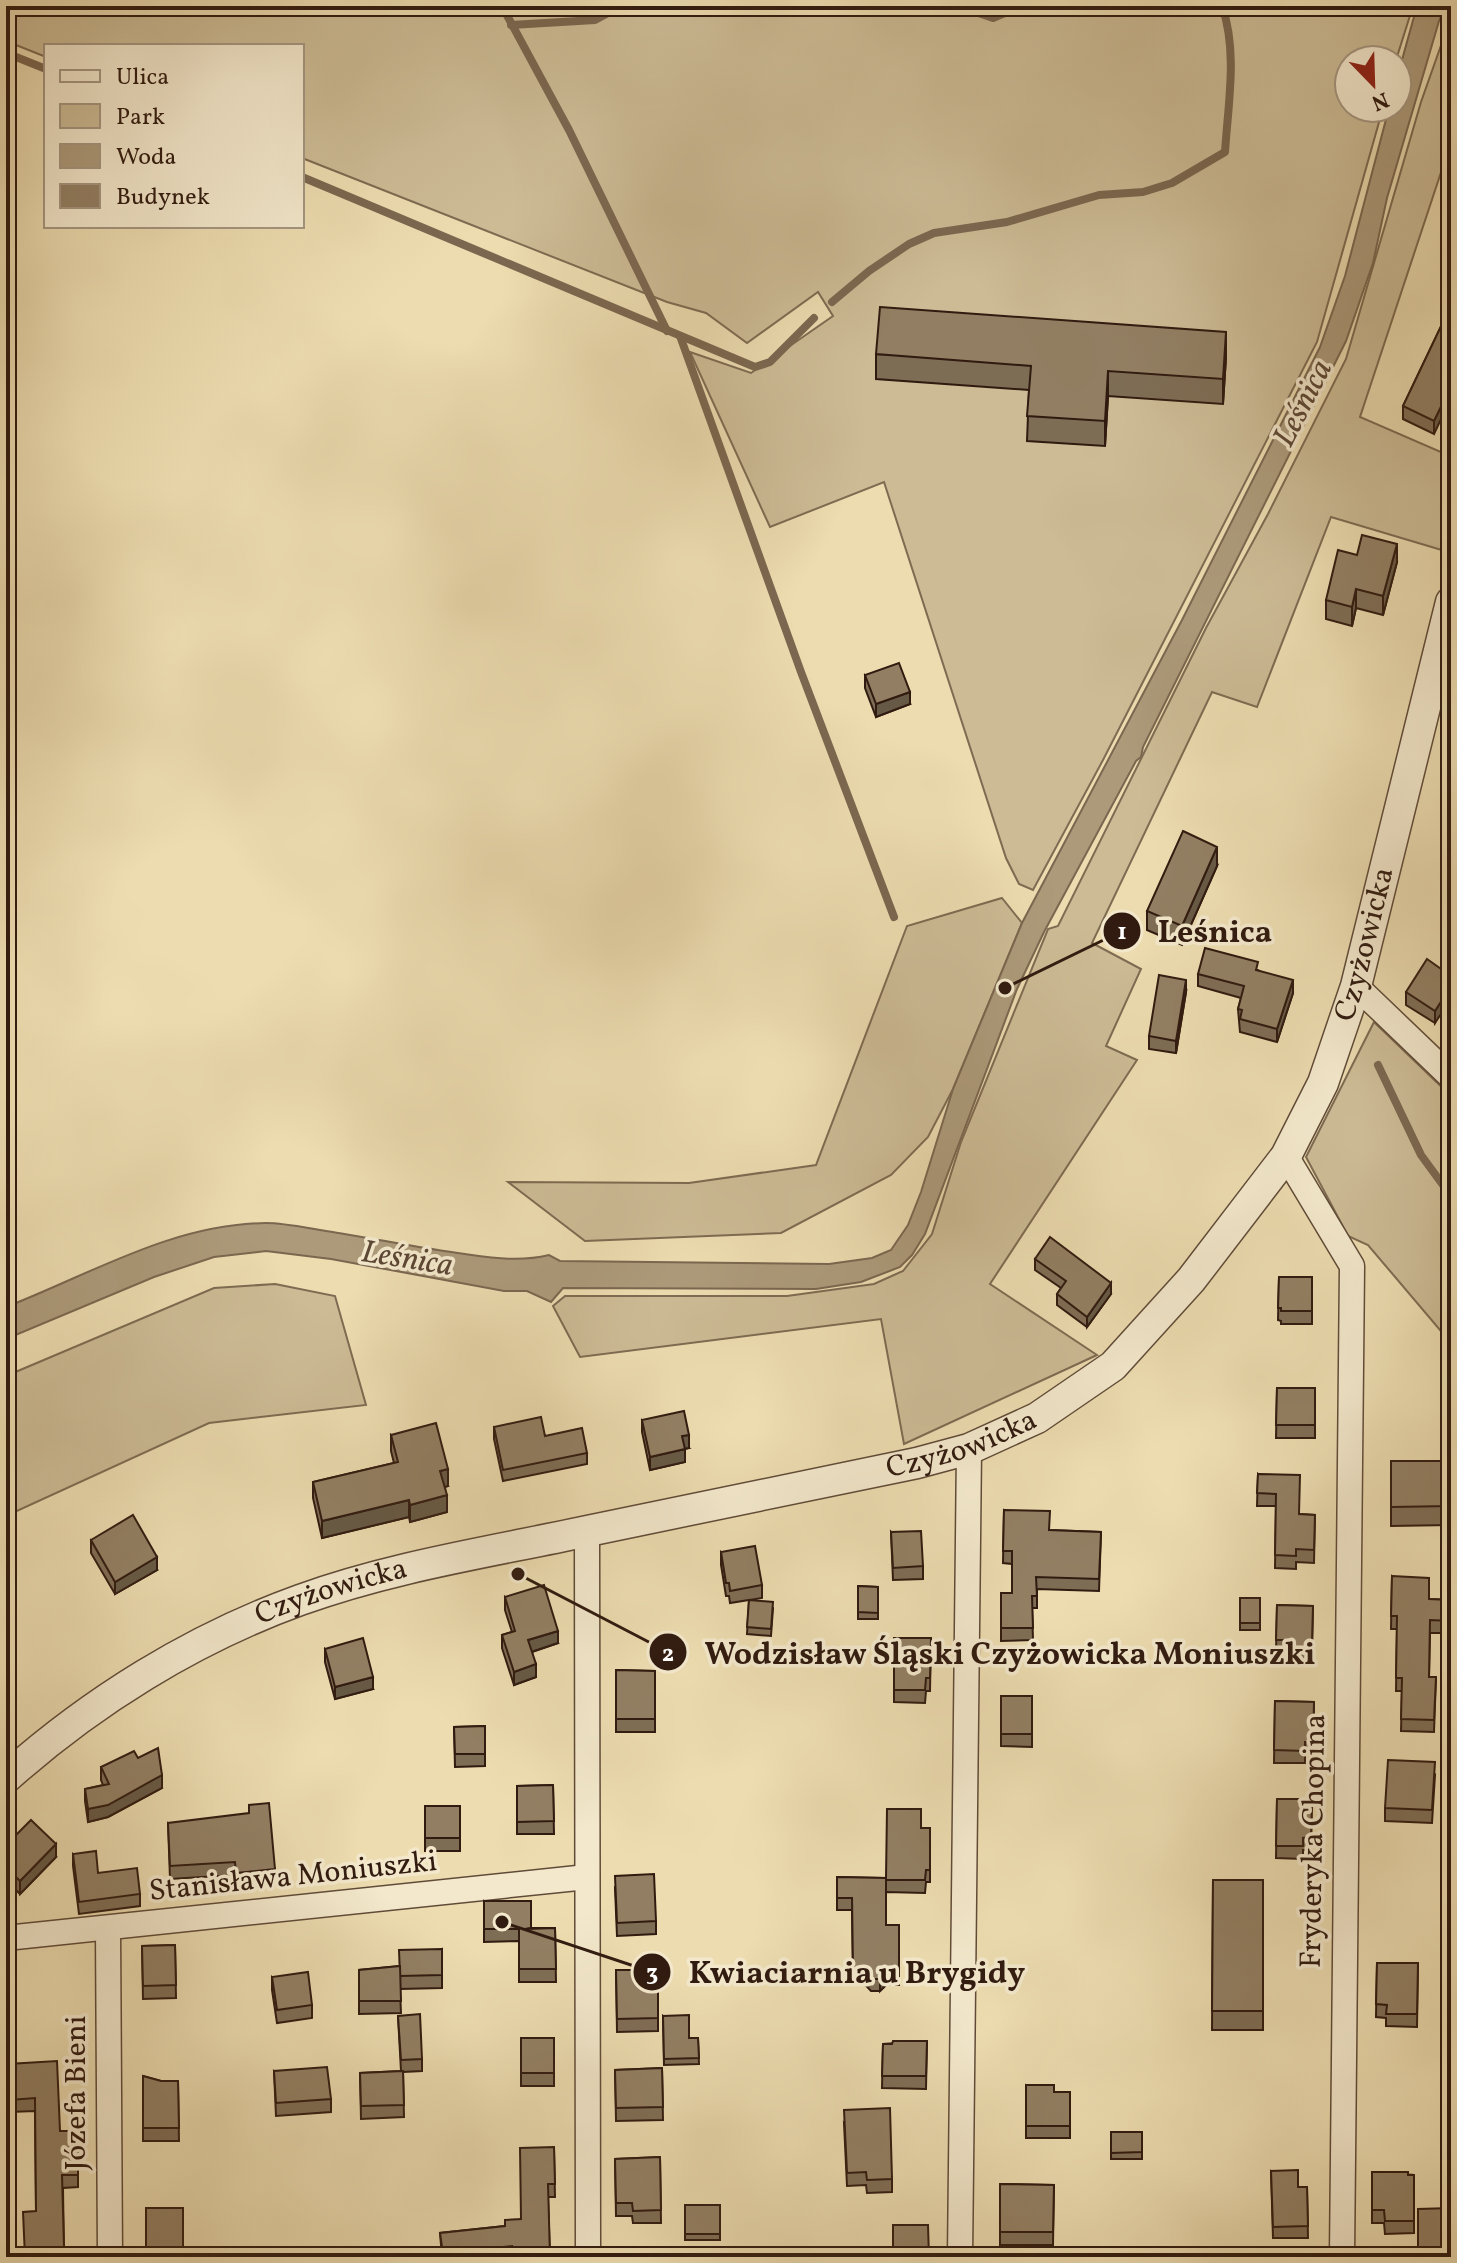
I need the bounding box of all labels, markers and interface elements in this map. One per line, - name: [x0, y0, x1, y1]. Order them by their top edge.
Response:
- legend: [44, 44, 304, 228]
- north arrow: [1333, 44, 1413, 124]
- text: Ulica: [116, 61, 169, 95]
- text: N: [1366, 83, 1393, 118]
- text: Park: [116, 101, 165, 135]
- text: Woda: [116, 141, 176, 175]
- text: Budynek: [116, 181, 210, 215]
- water label: Leśnica: [1263, 353, 1345, 455]
- street label: Czyżowicka: [1324, 863, 1406, 1027]
- callout: Leśnica: [1102, 903, 1288, 959]
- text: Leśnica: [1158, 912, 1272, 956]
- text: 1: [1117, 916, 1127, 950]
- water label: Leśnica: [358, 1231, 456, 1289]
- street label: Czyżowicka: [882, 1400, 1044, 1490]
- street label: Czyżowicka: [249, 1548, 412, 1636]
- callout: Wodzisław Śląski Czyżowicka Moniuszki: [648, 1624, 1332, 1680]
- text: Wodzisław Śląski Czyżowicka Moniuszki: [704, 1634, 1316, 1678]
- text: 2: [662, 1638, 674, 1672]
- street label: Fryderyka Chopina: [1291, 1714, 1337, 1968]
- street label: Stanisława Moniuszki: [147, 1841, 439, 1913]
- callout: Kwiaciarnia u Brygidy: [632, 1944, 1041, 2000]
- text: Kwiaciarnia u Brygidy: [689, 1953, 1025, 1997]
- text: 3: [646, 1957, 658, 1991]
- street label: Józefa Bieni: [56, 2015, 98, 2171]

